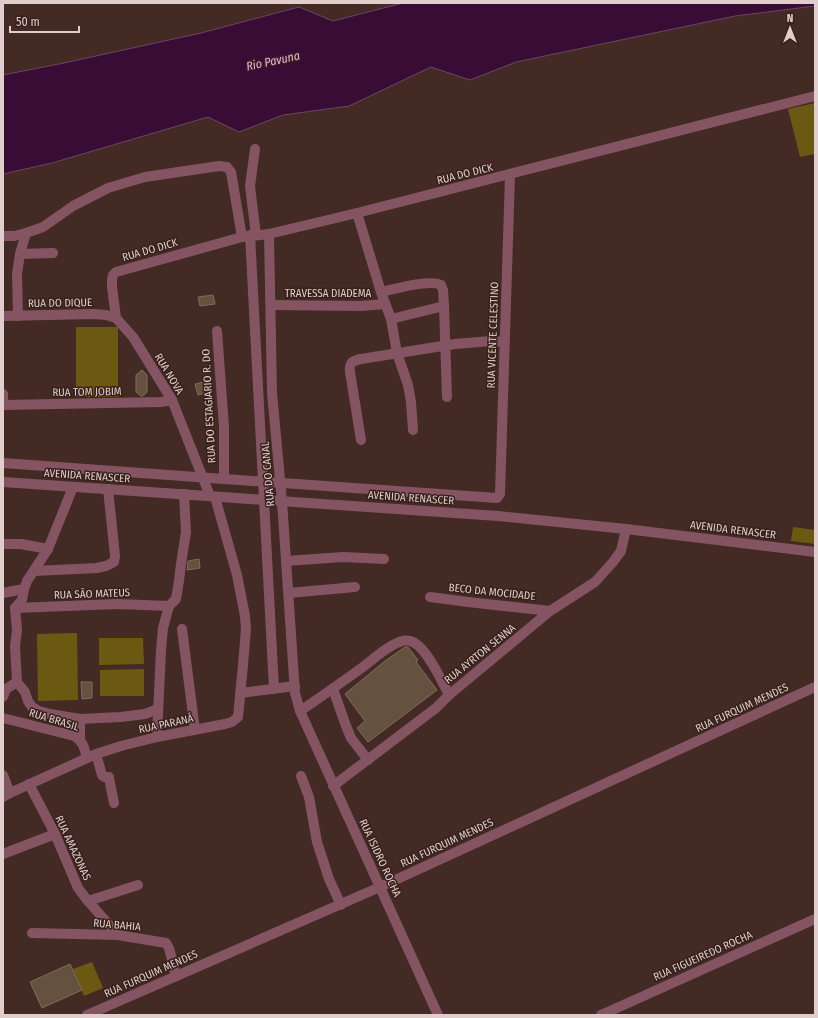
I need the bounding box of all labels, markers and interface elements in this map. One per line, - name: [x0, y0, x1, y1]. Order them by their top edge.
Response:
- scale bar: [10, 8, 79, 34]
- north arrow: [770, 8, 810, 48]
- text: N: [787, 12, 793, 25]
- text: 50 m: [16, 15, 40, 29]
- water label: Rio Pavuna: [245, 48, 301, 74]
- street label: RUA DO DICK: [436, 161, 494, 187]
- street label: RUA DO DICK: [121, 236, 179, 264]
- street label: RUA VICENTE CELESTINO: [485, 281, 501, 389]
- street label: TRAVESSA DIADEMA: [285, 287, 372, 300]
- street label: RUA DO DIQUE: [28, 296, 92, 310]
- street label: RUA DO ESTAGIARIO R. DO: [200, 348, 218, 464]
- street label: RUA NOVA: [152, 351, 186, 397]
- street label: RUA TOM JOBIM: [52, 385, 122, 399]
- street label: RUA DO CANAL: [259, 441, 277, 507]
- street label: AVENIDA RENASCER: [43, 467, 131, 485]
- street label: AVENIDA RENASCER: [367, 489, 455, 507]
- street label: AVENIDA RENASCER: [689, 518, 777, 542]
- street label: BECO DA MOCIDADE: [448, 581, 536, 603]
- street label: RUA SÃO MATEUS: [54, 586, 131, 602]
- street label: RUA AYRTON SENNA: [442, 621, 518, 687]
- street label: RUA FURQUIM MENDES: [693, 681, 791, 735]
- street label: RUA BRASIL: [27, 706, 81, 734]
- street label: RUA PARANÁ: [137, 711, 195, 736]
- street label: RUA AMAZONAS: [52, 814, 94, 883]
- street label: RUA FURQUIM MENDES: [398, 816, 496, 870]
- street label: RUA ISIDRO ROCHA: [356, 817, 404, 899]
- street label: RUA BAHIA: [93, 916, 142, 934]
- street label: RUA FIGUEIREDO ROCHA: [651, 928, 755, 984]
- street label: RUA FURQUIM MENDES: [102, 947, 200, 1000]

